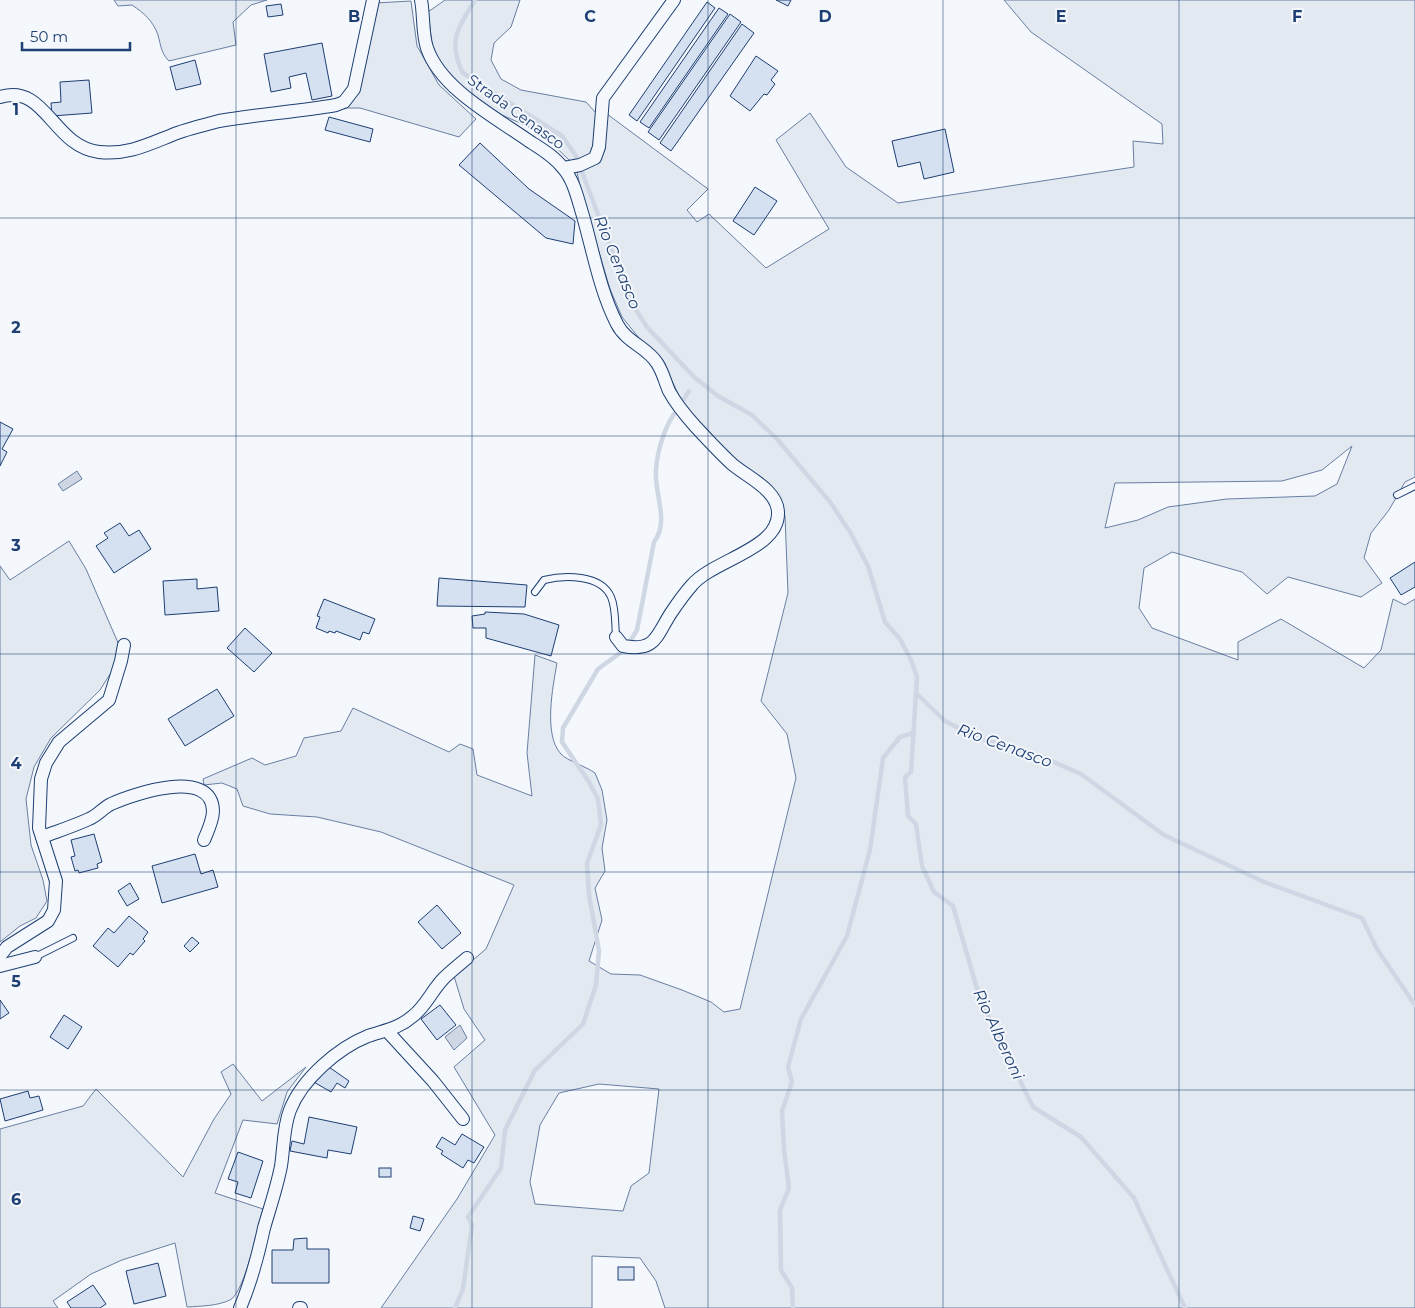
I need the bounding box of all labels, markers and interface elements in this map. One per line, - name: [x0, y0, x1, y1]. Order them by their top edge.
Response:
- text: B: [348, 7, 360, 26]
- text: C: [584, 7, 596, 26]
- text: D: [818, 7, 832, 26]
- text: E: [1056, 7, 1066, 26]
- text: F: [1292, 7, 1302, 26]
- scale bar: [22, 20, 130, 52]
- text: 50 m: [30, 27, 68, 46]
- street label: Strada Cenasco: [464, 70, 569, 153]
- text: 1: [13, 100, 19, 119]
- water label: Rio Cenasco: [590, 213, 645, 312]
- text: 2: [11, 318, 21, 337]
- text: 3: [10, 536, 21, 555]
- water label: Rio Cenasco: [955, 720, 1055, 771]
- text: 4: [10, 754, 22, 773]
- text: 5: [11, 972, 21, 991]
- water label: Rio Alberoni: [969, 986, 1028, 1083]
- text: 6: [11, 1190, 21, 1209]

